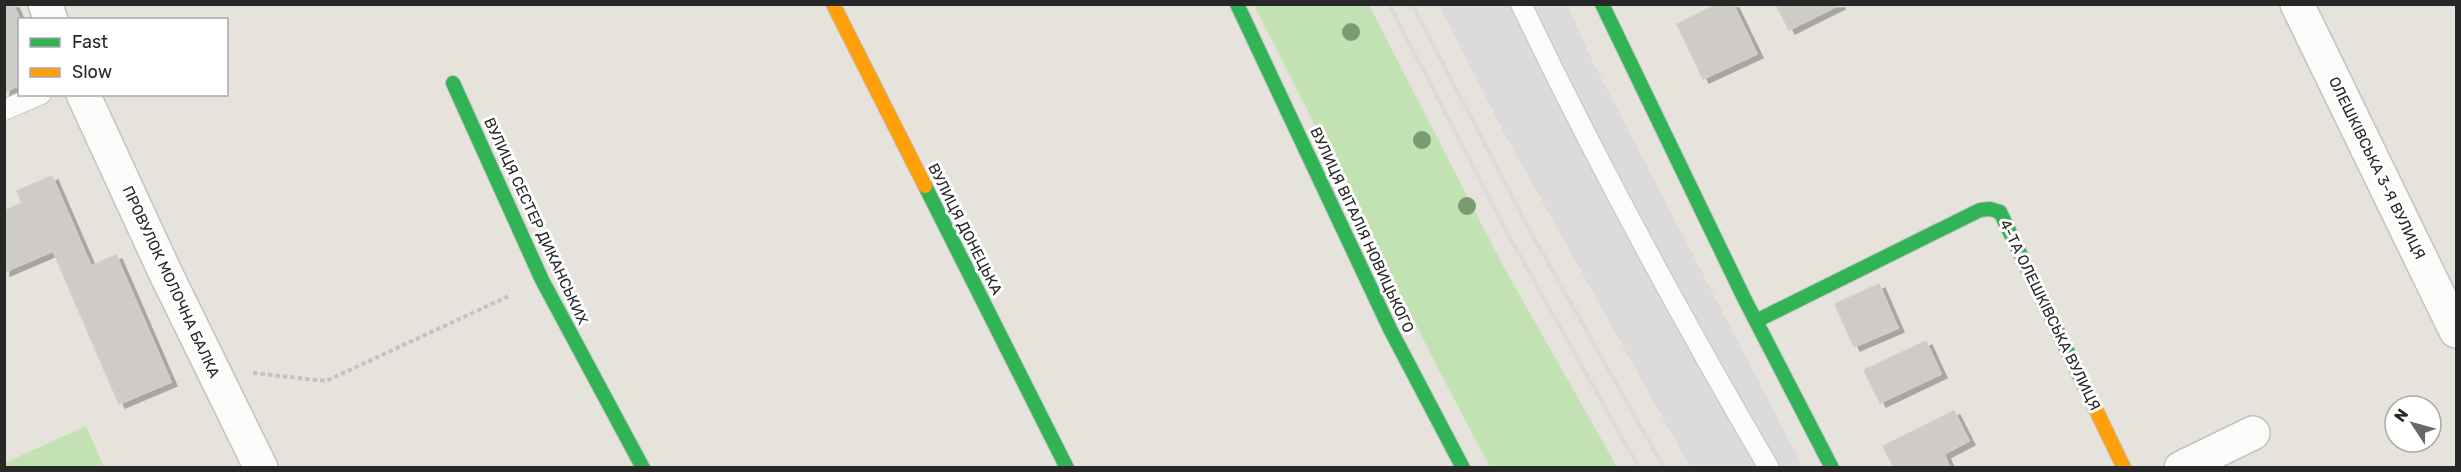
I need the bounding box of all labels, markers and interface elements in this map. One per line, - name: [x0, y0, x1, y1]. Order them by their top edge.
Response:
- legend: [18, 18, 228, 96]
- text: Fast: [72, 31, 108, 53]
- text: Slow: [72, 61, 112, 83]
- street label: ОЛЕШКІВСЬКА 3-Я ВУЛИЦЯ: [2325, 74, 2429, 262]
- street label: ВУЛИЦЯ СЕСТЕР ДИКАНСЬКИХ: [480, 115, 592, 328]
- street label: ВУЛИЦЯ ВІТАЛІЯ НОВИЦЬКОГО: [1306, 124, 1418, 336]
- street label: ВУЛИЦЯ ДОНЕЦЬКА: [924, 160, 1006, 298]
- street label: ПРОВУЛОК МОЛОЧНА БАЛКА: [119, 183, 223, 381]
- street label: 4-ТА ОЛЕШКІВСЬКА ВУЛИЦЯ: [1996, 217, 2104, 413]
- north arrow: [2383, 394, 2443, 454]
- text: N: [2390, 405, 2412, 426]

